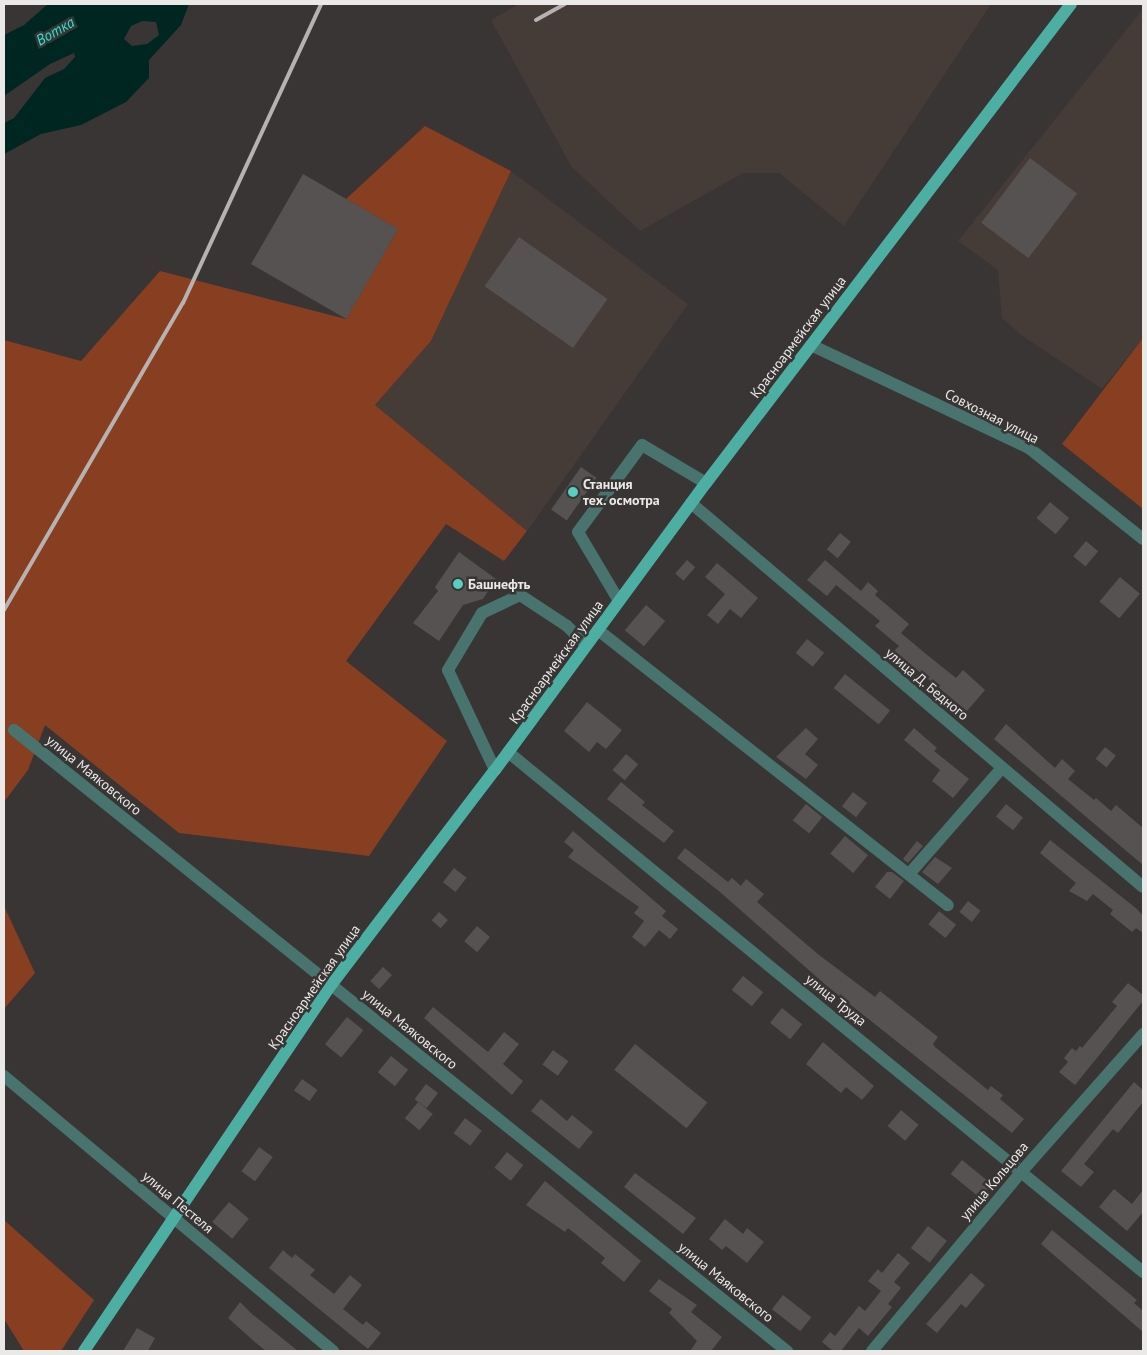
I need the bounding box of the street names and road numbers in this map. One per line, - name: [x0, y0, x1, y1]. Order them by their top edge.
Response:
- street label: Красноармейская улица: [747, 273, 849, 401]
- street label: Совхозная улица: [942, 385, 1042, 447]
- street label: Красноармейская улица: [506, 597, 606, 727]
- street label: улица Д. Бедного: [881, 644, 973, 724]
- street label: улица Маяковского: [43, 731, 145, 819]
- street label: Красноармейская улица: [264, 921, 364, 1053]
- street label: улица Труда: [802, 970, 870, 1030]
- street label: улица Маяковского: [359, 985, 461, 1073]
- street label: улица Кольцова: [956, 1138, 1032, 1224]
- street label: улица Пестеля: [139, 1167, 217, 1237]
- street label: улица Маяковского: [675, 1238, 777, 1326]

